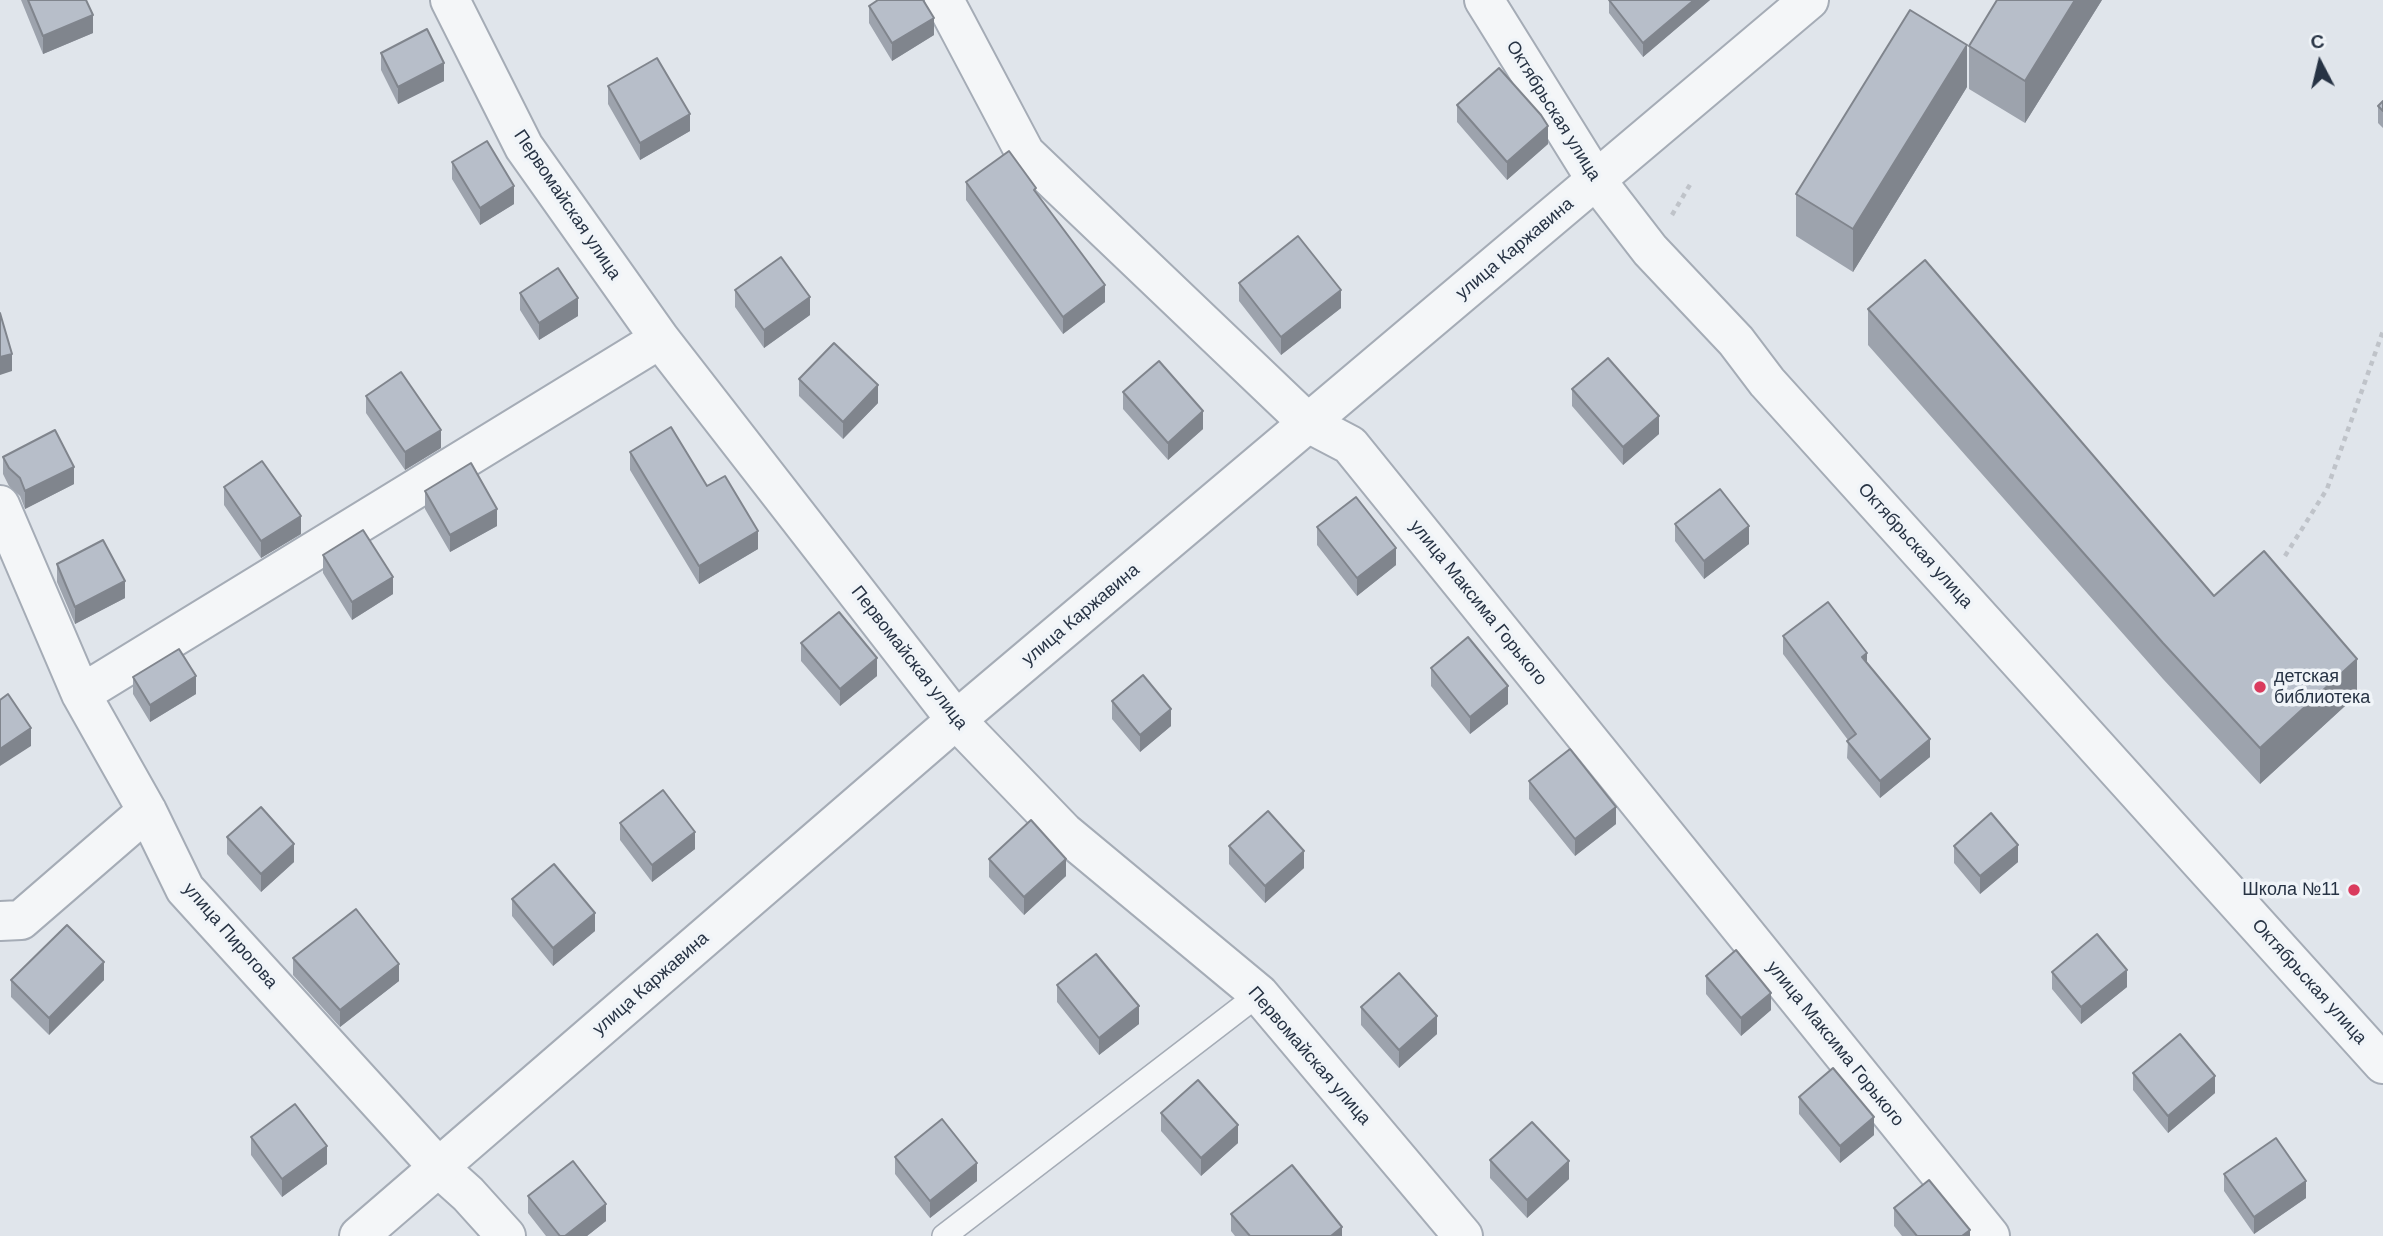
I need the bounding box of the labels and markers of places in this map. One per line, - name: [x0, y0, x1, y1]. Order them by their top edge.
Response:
- place label: детская библиотека: [2274, 666, 2370, 708]
- marker: детская библиотека: [2252, 679, 2268, 695]
- place label: Школа №11: [2242, 879, 2340, 901]
- marker: Школа №11: [2346, 882, 2362, 898]

